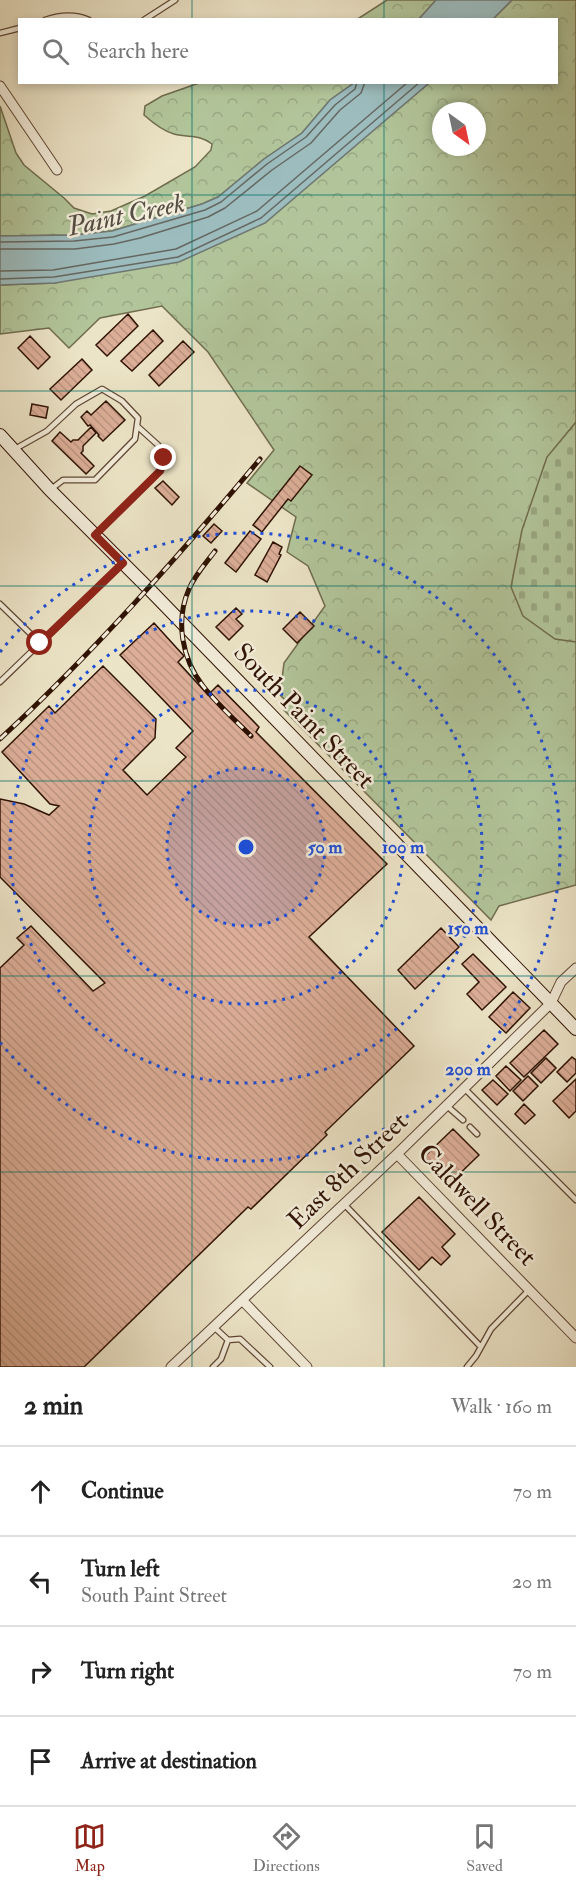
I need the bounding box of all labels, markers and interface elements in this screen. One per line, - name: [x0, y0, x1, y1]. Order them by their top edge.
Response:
- search box: [18, 18, 558, 84]
- icon: search: [39, 35, 72, 68]
- text: Search here: [87, 37, 189, 65]
- north arrow: [432, 102, 486, 156]
- water label: Paint Creek: [63, 186, 188, 244]
- route end: [150, 444, 176, 470]
- route start: [26, 629, 52, 655]
- street label: South Paint Street: [227, 637, 381, 795]
- text: 50 m: [308, 836, 343, 859]
- text: 100 m: [382, 836, 425, 859]
- centre of rings: [236, 837, 256, 857]
- text: 150 m: [447, 917, 490, 940]
- text: 200 m: [445, 1058, 492, 1081]
- street label: East 8th Street: [281, 1106, 415, 1236]
- street label: Caldwell Street: [411, 1137, 543, 1273]
- text: 2 min: [24, 1390, 83, 1422]
- text: Walk · 160 m: [451, 1394, 552, 1419]
- icon: ahead: [24, 1475, 57, 1508]
- text: Continue: [81, 1477, 164, 1505]
- text: 70 m: [513, 1479, 552, 1504]
- text: Turn left: [81, 1555, 160, 1583]
- icon: left: [24, 1565, 57, 1598]
- text: 20 m: [512, 1569, 552, 1594]
- text: South Paint Street: [81, 1583, 227, 1608]
- icon: right: [24, 1655, 57, 1688]
- text: Turn right: [81, 1657, 174, 1685]
- text: 70 m: [513, 1659, 552, 1684]
- icon: arrive: [24, 1745, 57, 1778]
- text: Arrive at destination: [81, 1747, 257, 1775]
- tab: Map: [73, 1820, 106, 1876]
- tab: Directions: [253, 1820, 320, 1876]
- tab: Saved: [466, 1820, 503, 1876]

